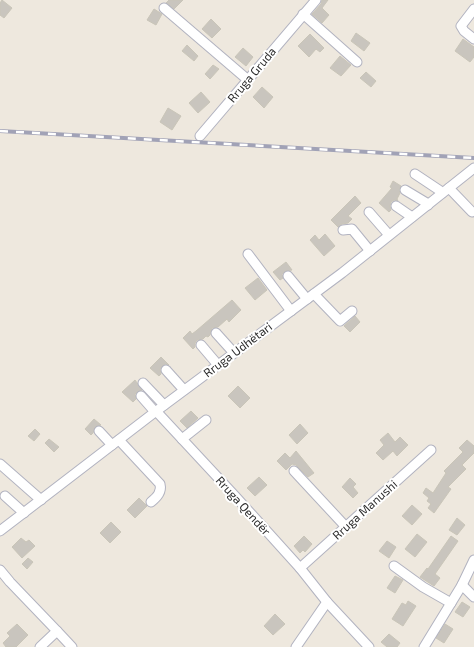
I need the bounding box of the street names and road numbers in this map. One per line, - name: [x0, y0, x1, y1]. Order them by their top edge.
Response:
- street label: Rruga Gruda: [224, 44, 278, 105]
- street label: Rruga Udhëtari: [200, 319, 274, 380]
- street label: Rruga Qendër: [213, 473, 274, 539]
- street label: Rruga Manushi: [329, 477, 399, 542]

